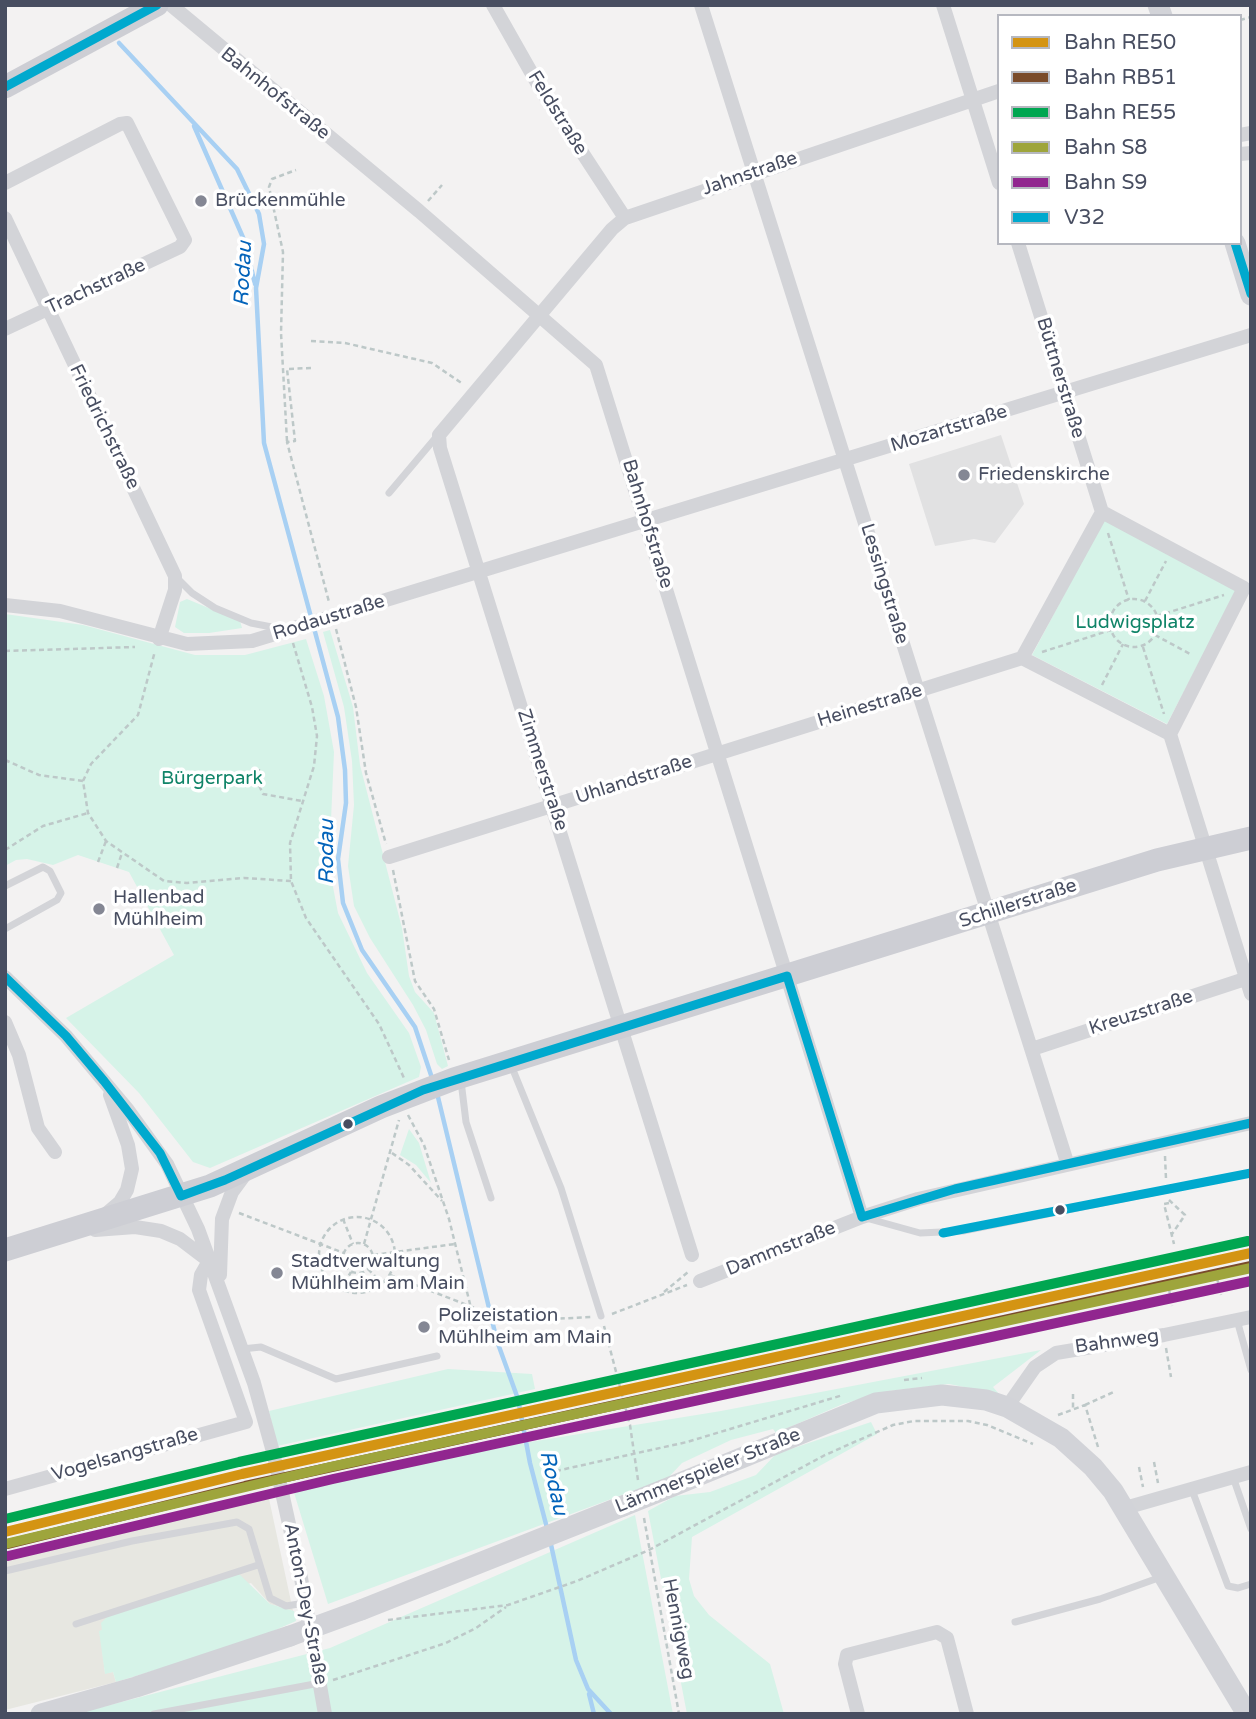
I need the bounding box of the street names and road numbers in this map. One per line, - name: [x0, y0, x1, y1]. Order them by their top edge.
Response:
- street label: Bahnhofstraße: [216, 43, 334, 145]
- street label: Feldstraße: [522, 67, 592, 159]
- street label: Jahnstraße: [699, 147, 801, 201]
- street label: Trachstraße: [43, 254, 149, 320]
- street label: Büttnerstraße: [1031, 315, 1089, 441]
- street label: Friedrichstraße: [64, 361, 144, 493]
- street label: Mozartstraße: [888, 400, 1010, 458]
- street label: Bahnhofstraße: [617, 457, 677, 591]
- street label: Lessingstraße: [855, 521, 913, 647]
- street label: Rodaustraße: [270, 590, 388, 646]
- street label: Heinestraße: [815, 679, 925, 733]
- street label: Zimmerstraße: [512, 706, 572, 834]
- street label: Uhlandstraße: [573, 750, 695, 810]
- street label: Schillerstraße: [956, 874, 1080, 934]
- street label: Kreuzstraße: [1086, 985, 1196, 1041]
- street label: Dammstraße: [723, 1217, 839, 1281]
- street label: Bahnweg: [1074, 1325, 1160, 1359]
- street label: Vogelsangstraße: [49, 1423, 201, 1487]
- street label: Lämmerspieler Straße: [612, 1423, 804, 1519]
- street label: Anton-Dey-Straße: [278, 1521, 332, 1687]
- street label: Hennigweg: [657, 1577, 699, 1681]

